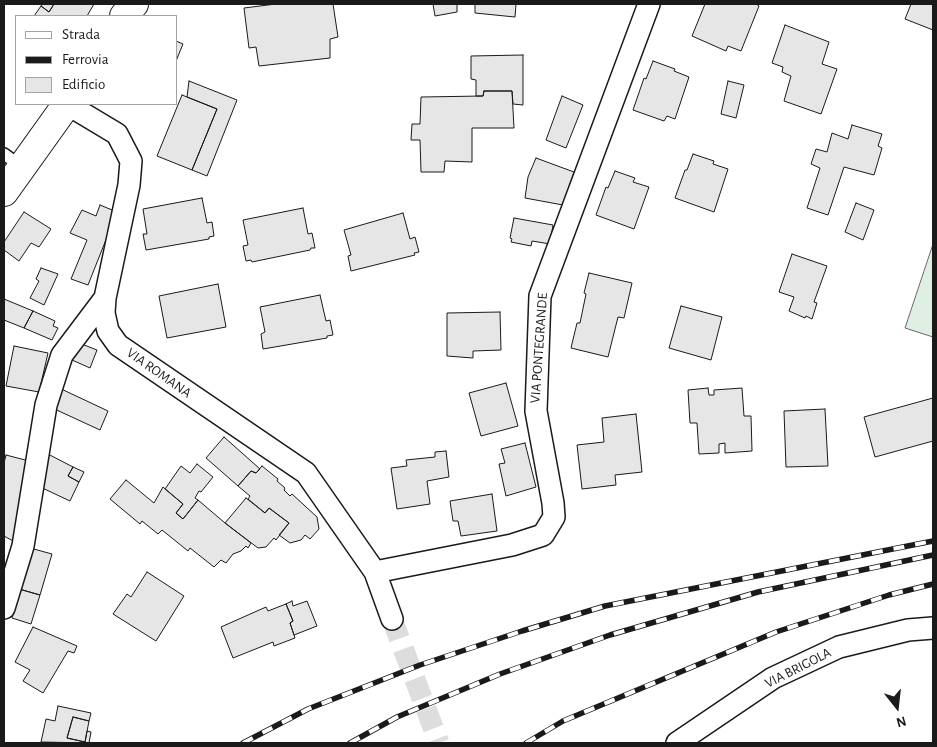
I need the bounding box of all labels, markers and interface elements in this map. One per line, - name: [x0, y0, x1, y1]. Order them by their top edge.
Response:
- legend: [15, 15, 178, 105]
- text: Strada: [62, 27, 100, 42]
- text: Ferrovia: [62, 52, 109, 67]
- text: Edificio: [62, 77, 105, 92]
- street label: VIA PONTEGRANDE: [527, 292, 551, 404]
- street label: VIA ROMANA: [123, 345, 195, 401]
- street label: VIA BRIGOLA: [762, 644, 834, 692]
- north arrow: [872, 682, 922, 732]
- text: N: [895, 713, 908, 729]

